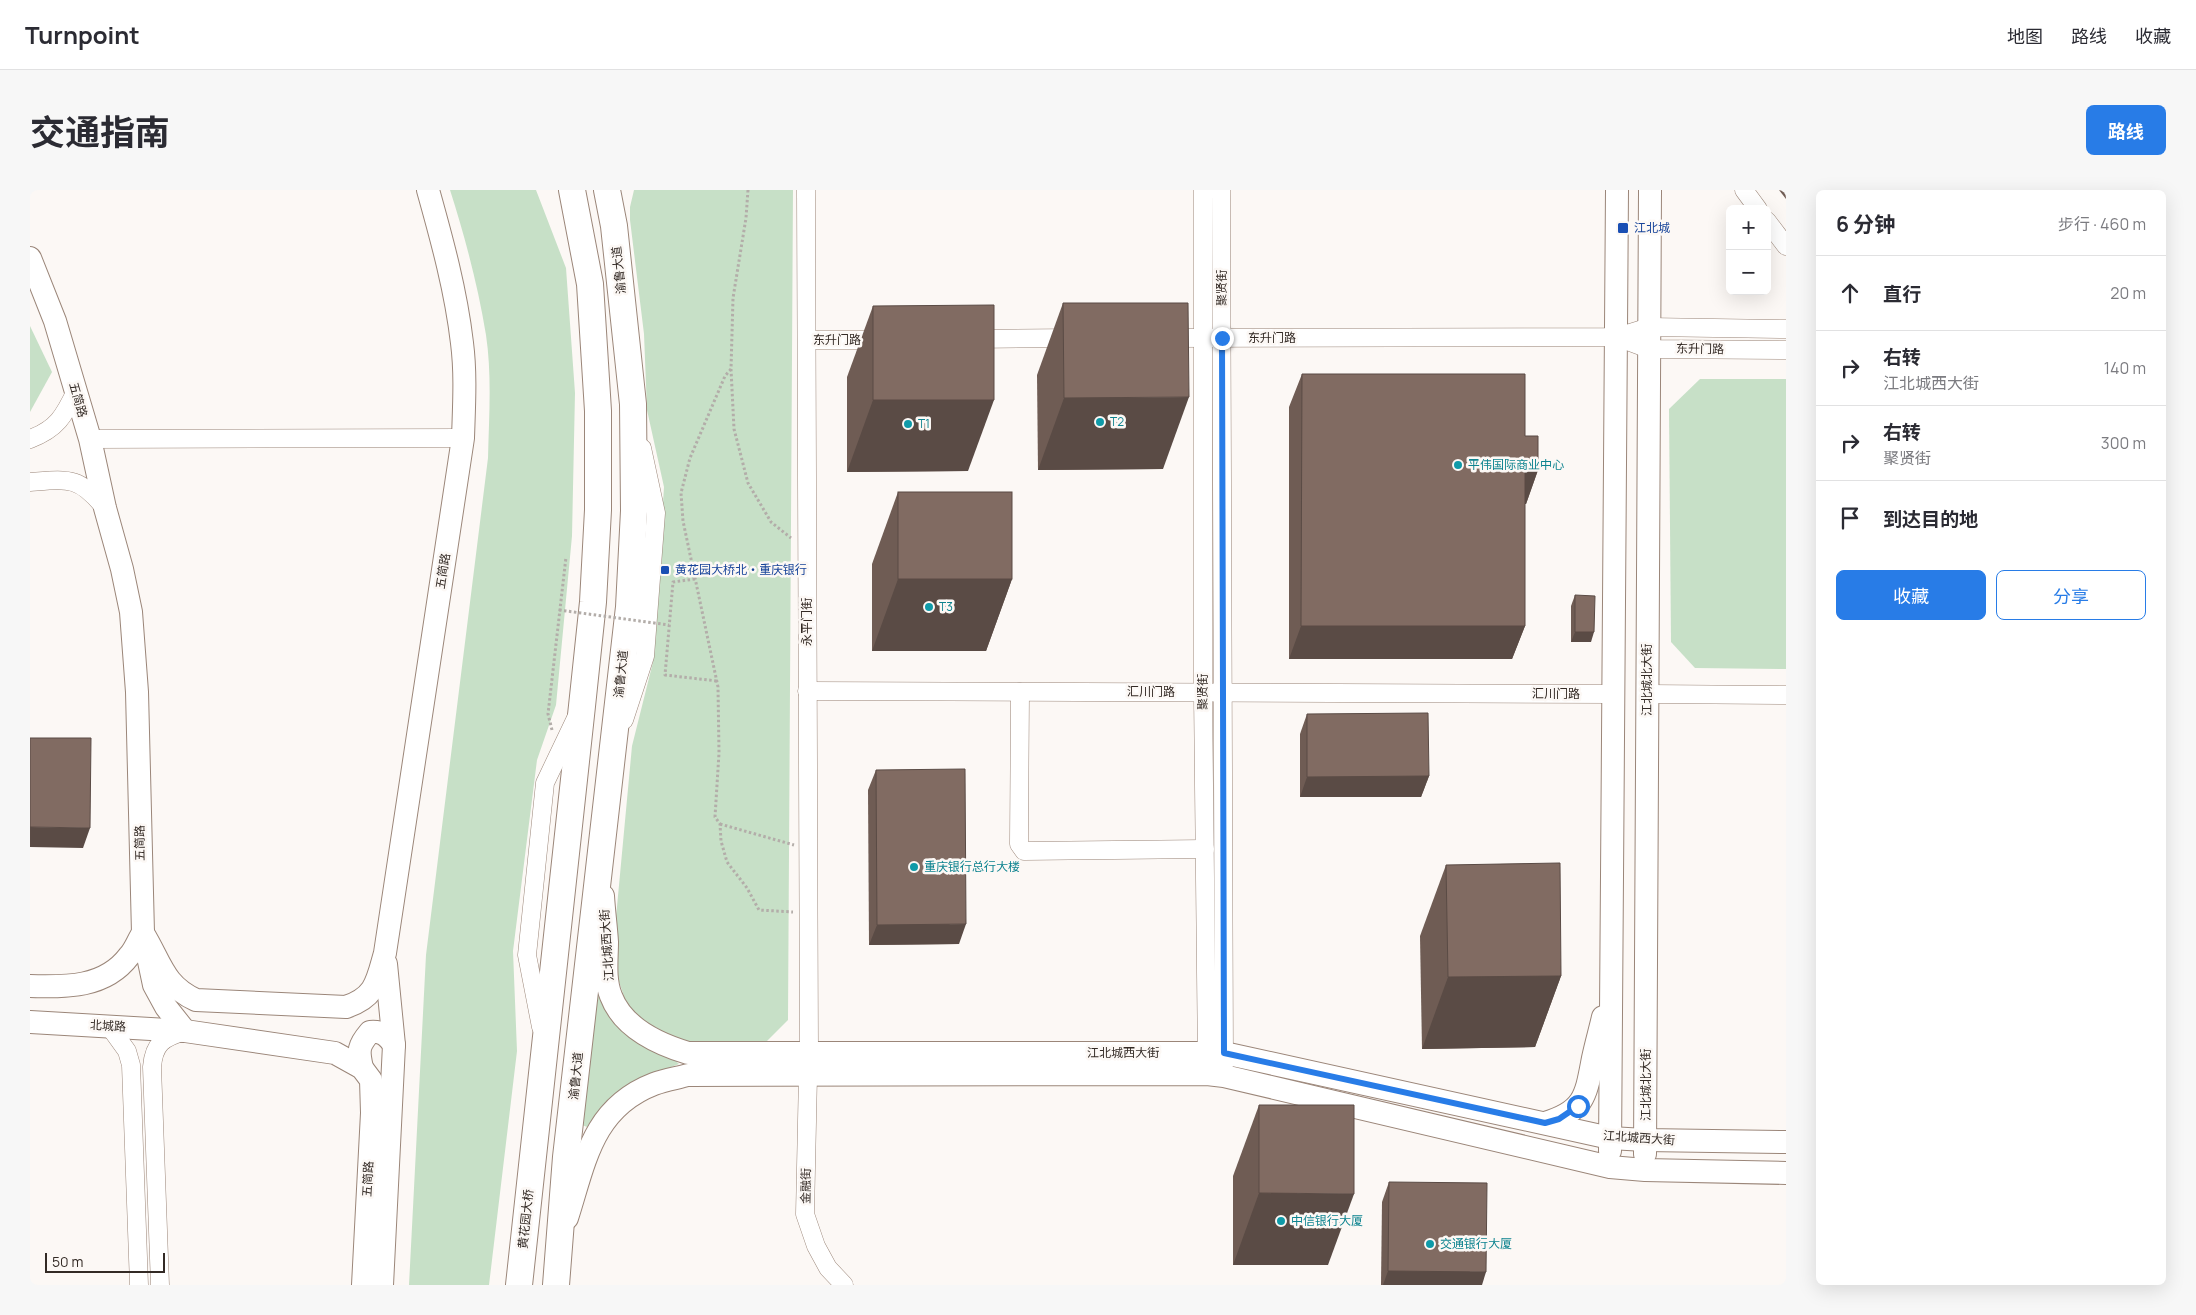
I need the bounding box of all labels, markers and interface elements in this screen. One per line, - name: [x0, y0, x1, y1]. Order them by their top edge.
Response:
- text: Turnpoint: [25, 18, 140, 51]
- text: 地图: [2007, 24, 2043, 48]
- text: 路线: [2071, 24, 2107, 48]
- text: 收藏: [2135, 24, 2171, 48]
- button: 路线: [2086, 105, 2166, 155]
- text: 交通指南: [30, 108, 170, 156]
- map controls: [1726, 205, 1771, 295]
- button: +: [1726, 205, 1771, 250]
- text: 6 分钟: [1836, 210, 1895, 238]
- text: 步行 · 460 m: [2058, 213, 2146, 235]
- place label: 江北城: [1634, 219, 1670, 236]
- marker: 江北城: [1616, 221, 1630, 235]
- street label: 渝鲁大道: [608, 245, 629, 295]
- button: −: [1726, 250, 1771, 295]
- street label: 聚贤街: [1213, 270, 1230, 306]
- icon: ahead: [1836, 279, 1864, 307]
- text: 直行: [1883, 281, 1921, 307]
- text: 20 m: [2110, 282, 2146, 304]
- route end: [1211, 327, 1234, 350]
- street label: 东升门路: [1248, 329, 1296, 346]
- street label: 东升门路: [813, 331, 861, 348]
- street label: 东升门路: [1676, 340, 1724, 357]
- text: 右转: [1883, 344, 1921, 370]
- icon: right: [1836, 354, 1864, 382]
- text: 140 m: [2104, 357, 2146, 379]
- text: 江北城西大街: [1883, 372, 1979, 394]
- street label: 五简路: [65, 380, 92, 420]
- place label: T2: [1110, 413, 1124, 430]
- place label: T1: [918, 415, 930, 432]
- marker: T2: [1094, 416, 1106, 428]
- marker: T1: [902, 418, 914, 430]
- text: 右转: [1883, 419, 1921, 445]
- icon: right: [1836, 429, 1864, 457]
- text: 300 m: [2101, 432, 2146, 454]
- text: 聚贤街: [1883, 447, 1931, 469]
- place label: 平伟国际商业中心: [1468, 456, 1564, 473]
- marker: 平伟国际商业中心: [1452, 459, 1464, 471]
- icon: arrive: [1836, 504, 1864, 532]
- text: 到达目的地: [1883, 506, 1978, 532]
- street label: 五简路: [431, 552, 454, 590]
- place label: 黄花园大桥北‧重庆银行: [675, 561, 807, 578]
- marker: 黄花园大桥北‧重庆银行: [659, 564, 671, 576]
- button: 收藏: [1836, 570, 1986, 620]
- button: 分享: [1996, 570, 2146, 620]
- street label: 永平门街: [798, 598, 815, 646]
- place label: T3: [939, 598, 953, 615]
- marker: T3: [923, 601, 935, 613]
- street label: 江北城北大街: [1638, 644, 1655, 716]
- street label: 渝鲁大道: [610, 649, 631, 699]
- street label: 聚贤街: [1194, 674, 1211, 710]
- street label: 汇川门路: [1127, 683, 1175, 700]
- street label: 汇川门路: [1532, 685, 1580, 702]
- street label: 五简路: [131, 825, 148, 861]
- place label: 重庆银行总行大楼: [924, 858, 1020, 875]
- marker: 重庆银行总行大楼: [908, 861, 920, 873]
- street label: 江北城西大街: [596, 909, 617, 982]
- street label: 北城路: [90, 1016, 126, 1035]
- street label: 江北城西大街: [1087, 1044, 1159, 1061]
- street label: 江北城北大街: [1637, 1049, 1654, 1121]
- street label: 渝鲁大道: [565, 1051, 586, 1101]
- route start: [1567, 1095, 1590, 1118]
- street label: 江北城西大街: [1603, 1127, 1676, 1148]
- street label: 五简路: [358, 1161, 377, 1197]
- street label: 金融街: [797, 1168, 814, 1204]
- street label: 黄花园大桥: [514, 1188, 537, 1250]
- place label: 中信银行大厦: [1291, 1212, 1363, 1229]
- marker: 中信银行大厦: [1275, 1215, 1287, 1227]
- place label: 交通银行大厦: [1440, 1235, 1512, 1252]
- marker: 交通银行大厦: [1424, 1238, 1436, 1250]
- scale bar: [45, 1250, 165, 1273]
- text: 50 m: [52, 1252, 83, 1271]

